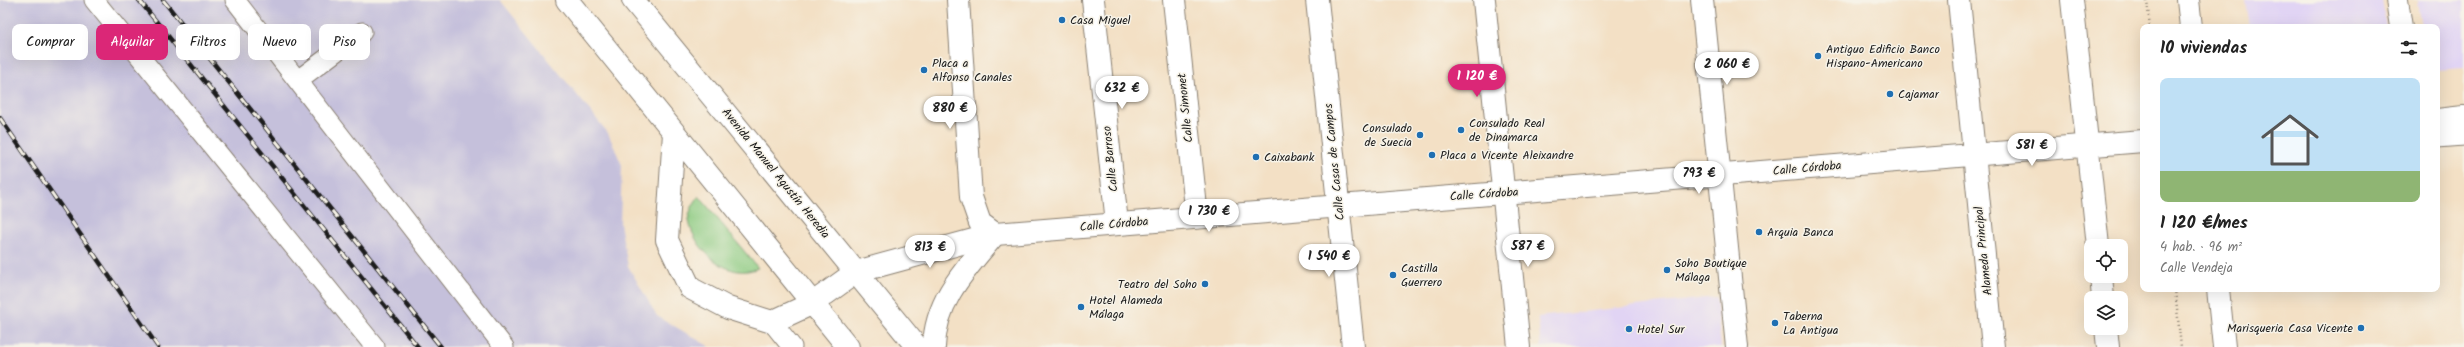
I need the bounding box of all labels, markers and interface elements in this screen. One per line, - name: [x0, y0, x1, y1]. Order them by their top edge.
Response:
- place label: Casa Miguel: [1070, 11, 1131, 30]
- marker: Casa Miguel: [1057, 15, 1067, 25]
- chip: Comprar: [12, 24, 88, 60]
- chip: Alquilar: [96, 24, 168, 60]
- chip: Filtros: [176, 24, 240, 60]
- chip: Nuevo: [248, 24, 311, 60]
- chip: Piso: [319, 24, 370, 60]
- text: 10 viviendas: [2160, 35, 2247, 62]
- icon: filters: [2398, 37, 2420, 59]
- place label: Antiguo Edificio Banco Hispano-Americano: [1826, 40, 1940, 73]
- marker: Antiguo Edificio Banco Hispano-Americano: [1813, 51, 1823, 61]
- pin: 2 060 €: [1690, 52, 1764, 86]
- place label: Placa a Alfonso Canales: [932, 54, 1012, 87]
- text: 2 060 €: [1704, 54, 1750, 75]
- pin: 1 120 €: [1440, 64, 1514, 98]
- marker: Placa a Alfonso Canales: [919, 65, 929, 75]
- text: 1 120 €: [1457, 66, 1497, 87]
- street label: Calle Simonet: [1172, 72, 1199, 144]
- pin: 632 €: [1094, 76, 1150, 110]
- text: 632 €: [1105, 78, 1139, 99]
- place label: Cajamar: [1898, 85, 1940, 104]
- marker: Cajamar: [1885, 89, 1895, 99]
- pin: 880 €: [922, 96, 978, 130]
- text: 880 €: [932, 98, 968, 119]
- street label: Calle Casas de Campos: [1319, 103, 1350, 221]
- street label: Avenida Manuel Agustín Heredia: [717, 104, 835, 243]
- icon: home: [2254, 104, 2326, 176]
- place label: Consulado Real de Dinamarca: [1469, 114, 1545, 147]
- place label: Consulado de Suecia: [1362, 119, 1412, 152]
- street label: Calle Barroso: [1098, 125, 1123, 193]
- marker: Consulado Real de Dinamarca: [1456, 125, 1466, 135]
- marker: Consulado de Suecia: [1415, 130, 1425, 140]
- pin: 581 €: [2004, 133, 2060, 167]
- text: 581 €: [2016, 135, 2048, 156]
- place label: Placa a Vicente Aleixandre: [1440, 146, 1574, 165]
- place label: Caixabank: [1264, 148, 1315, 167]
- marker: Placa a Vicente Aleixandre: [1427, 150, 1437, 160]
- marker: Caixabank: [1251, 152, 1261, 162]
- street label: Calle Córdoba: [1772, 156, 1843, 181]
- pin: 793 €: [1671, 161, 1727, 195]
- text: 793 €: [1682, 163, 1716, 184]
- street label: Calle Córdoba: [1449, 183, 1519, 206]
- pin: 1 730 €: [1172, 199, 1246, 233]
- text: 1 730 €: [1188, 201, 1230, 222]
- street label: Alameda Principal: [1969, 205, 1998, 296]
- text: 1 120 €/mes: [2160, 210, 2248, 237]
- street label: Calle Córdoba: [1079, 212, 1150, 237]
- place label: Arquia Banca: [1767, 223, 1834, 242]
- marker: Arquia Banca: [1754, 227, 1764, 237]
- pin: 587 €: [1500, 234, 1556, 268]
- pin: 813 €: [902, 235, 958, 269]
- text: 587 €: [1511, 236, 1545, 257]
- text: 813 €: [914, 237, 946, 258]
- text: 4 hab. · 96 m²: [2160, 237, 2242, 258]
- map controls: [2084, 239, 2128, 335]
- button: locate: [2084, 239, 2128, 283]
- pin: 1 540 €: [1292, 244, 1366, 278]
- text: 1 540 €: [1308, 246, 1350, 267]
- place label: Soho Boutique Málaga: [1675, 254, 1747, 287]
- text: Calle Vendeja: [2160, 258, 2233, 279]
- place label: Castilla Guerrero: [1401, 259, 1442, 292]
- marker: Soho Boutique Málaga: [1662, 265, 1672, 275]
- marker: Castilla Guerrero: [1388, 270, 1398, 280]
- place label: Teatro del Soho: [1118, 275, 1197, 294]
- marker: Teatro del Soho: [1200, 279, 1210, 289]
- place label: Hotel Alameda Málaga: [1089, 291, 1163, 324]
- button: layers: [2084, 291, 2128, 335]
- marker: Hotel Alameda Málaga: [1076, 302, 1086, 312]
- place label: Taberna La Antigua: [1783, 307, 1839, 340]
- marker: Taberna La Antigua: [1770, 318, 1780, 328]
- place label: Marisqueria Casa Vicente: [2227, 319, 2354, 338]
- place label: Hotel Sur: [1637, 320, 1685, 339]
- marker: Marisqueria Casa Vicente: [2356, 323, 2366, 333]
- marker: Hotel Sur: [1624, 324, 1634, 334]

